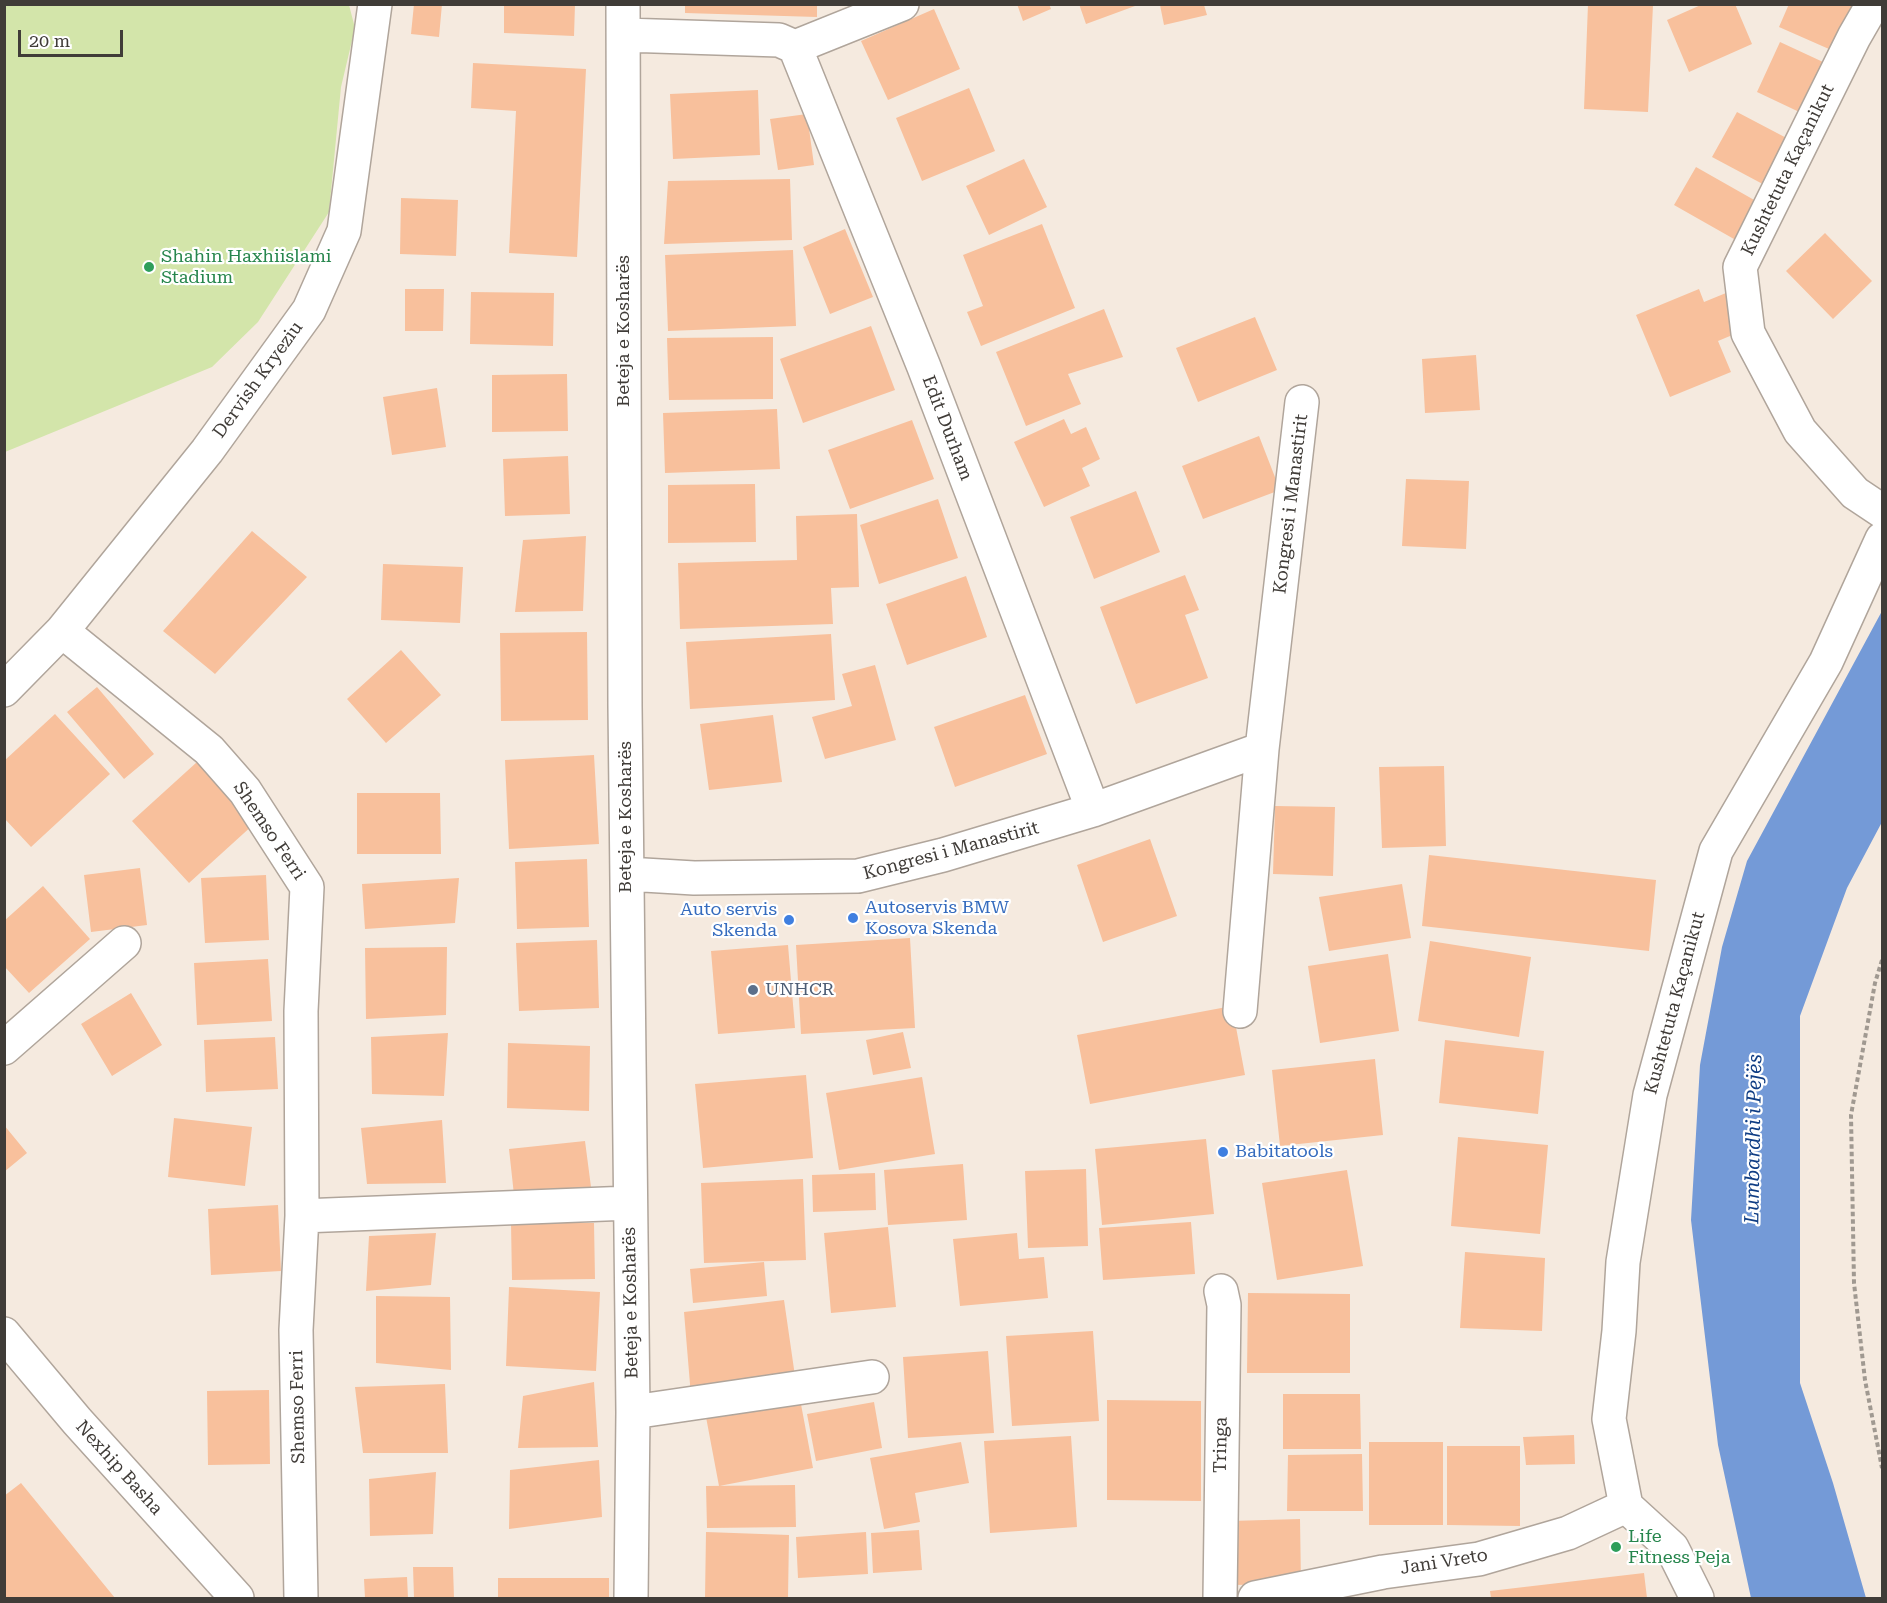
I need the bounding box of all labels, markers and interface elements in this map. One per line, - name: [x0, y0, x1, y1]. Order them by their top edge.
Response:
- scale bar: [21, 18, 126, 56]
- text: 20 m: [29, 30, 70, 51]
- street label: Kushtetuta Kaçanikut: [1737, 81, 1839, 259]
- place label: Shahin Haxhiislami Stadium: [161, 246, 332, 288]
- street label: Beteja e Kosharës: [613, 255, 635, 407]
- marker: Shahin Haxhiislami Stadium: [142, 260, 156, 274]
- street label: Dervish Kryeziu: [208, 317, 308, 443]
- street label: Edit Durham: [917, 373, 977, 483]
- street label: Kongresi i Manastirit: [1269, 413, 1313, 595]
- street label: Beteja e Kosharës: [615, 741, 637, 893]
- street label: Shemso Ferri: [228, 778, 310, 884]
- street label: Kongresi i Manastirit: [861, 817, 1041, 885]
- place label: Autoservis BMW Kosova Skenda: [865, 897, 1009, 940]
- place label: Auto servis Skenda: [680, 899, 777, 942]
- street label: Kushtetuta Kaçanikut: [1640, 909, 1710, 1097]
- marker: Autoservis BMW Kosova Skenda: [846, 911, 860, 925]
- marker: Auto servis Skenda: [782, 913, 796, 927]
- place label: UNHCR: [765, 979, 834, 1001]
- marker: UNHCR: [746, 983, 760, 997]
- water label: Lumbardhi i Pejës: [1741, 1054, 1767, 1224]
- place label: Babitatools: [1235, 1141, 1333, 1163]
- marker: Babitatools: [1216, 1145, 1230, 1159]
- street label: Beteja e Kosharës: [619, 1227, 643, 1379]
- street label: Shemso Ferri: [286, 1350, 310, 1464]
- street label: Nexhip Basha: [71, 1416, 167, 1520]
- street label: Tringa: [1210, 1417, 1232, 1473]
- place label: Life Fitness Peja: [1628, 1526, 1730, 1568]
- marker: Life Fitness Peja: [1609, 1540, 1623, 1554]
- street label: Jani Vreto: [1399, 1544, 1489, 1580]

